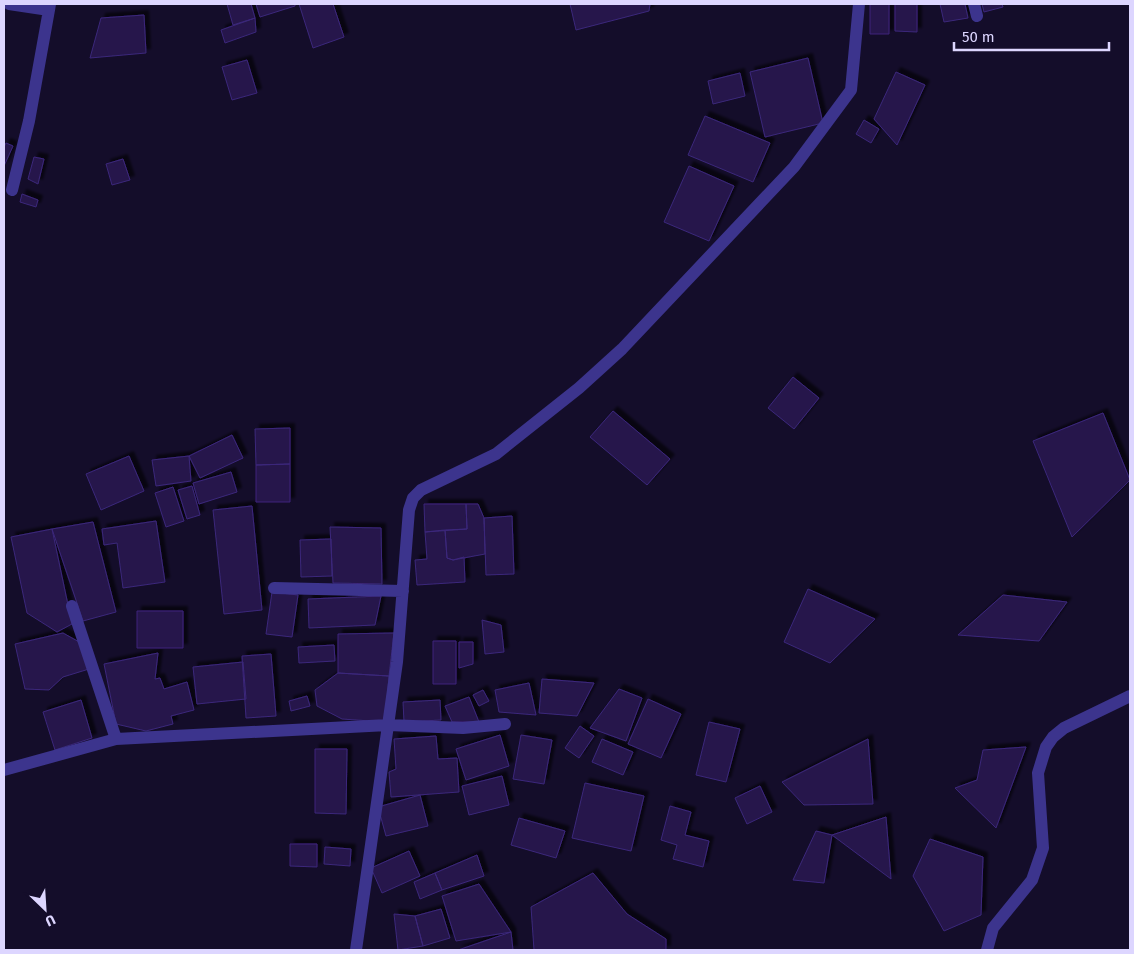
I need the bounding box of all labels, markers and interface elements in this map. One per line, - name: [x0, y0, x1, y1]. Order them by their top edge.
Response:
- scale bar: [954, 20, 1109, 52]
- text: 50 m: [962, 28, 995, 46]
- north arrow: [20, 884, 70, 934]
- text: U: [43, 911, 58, 930]

